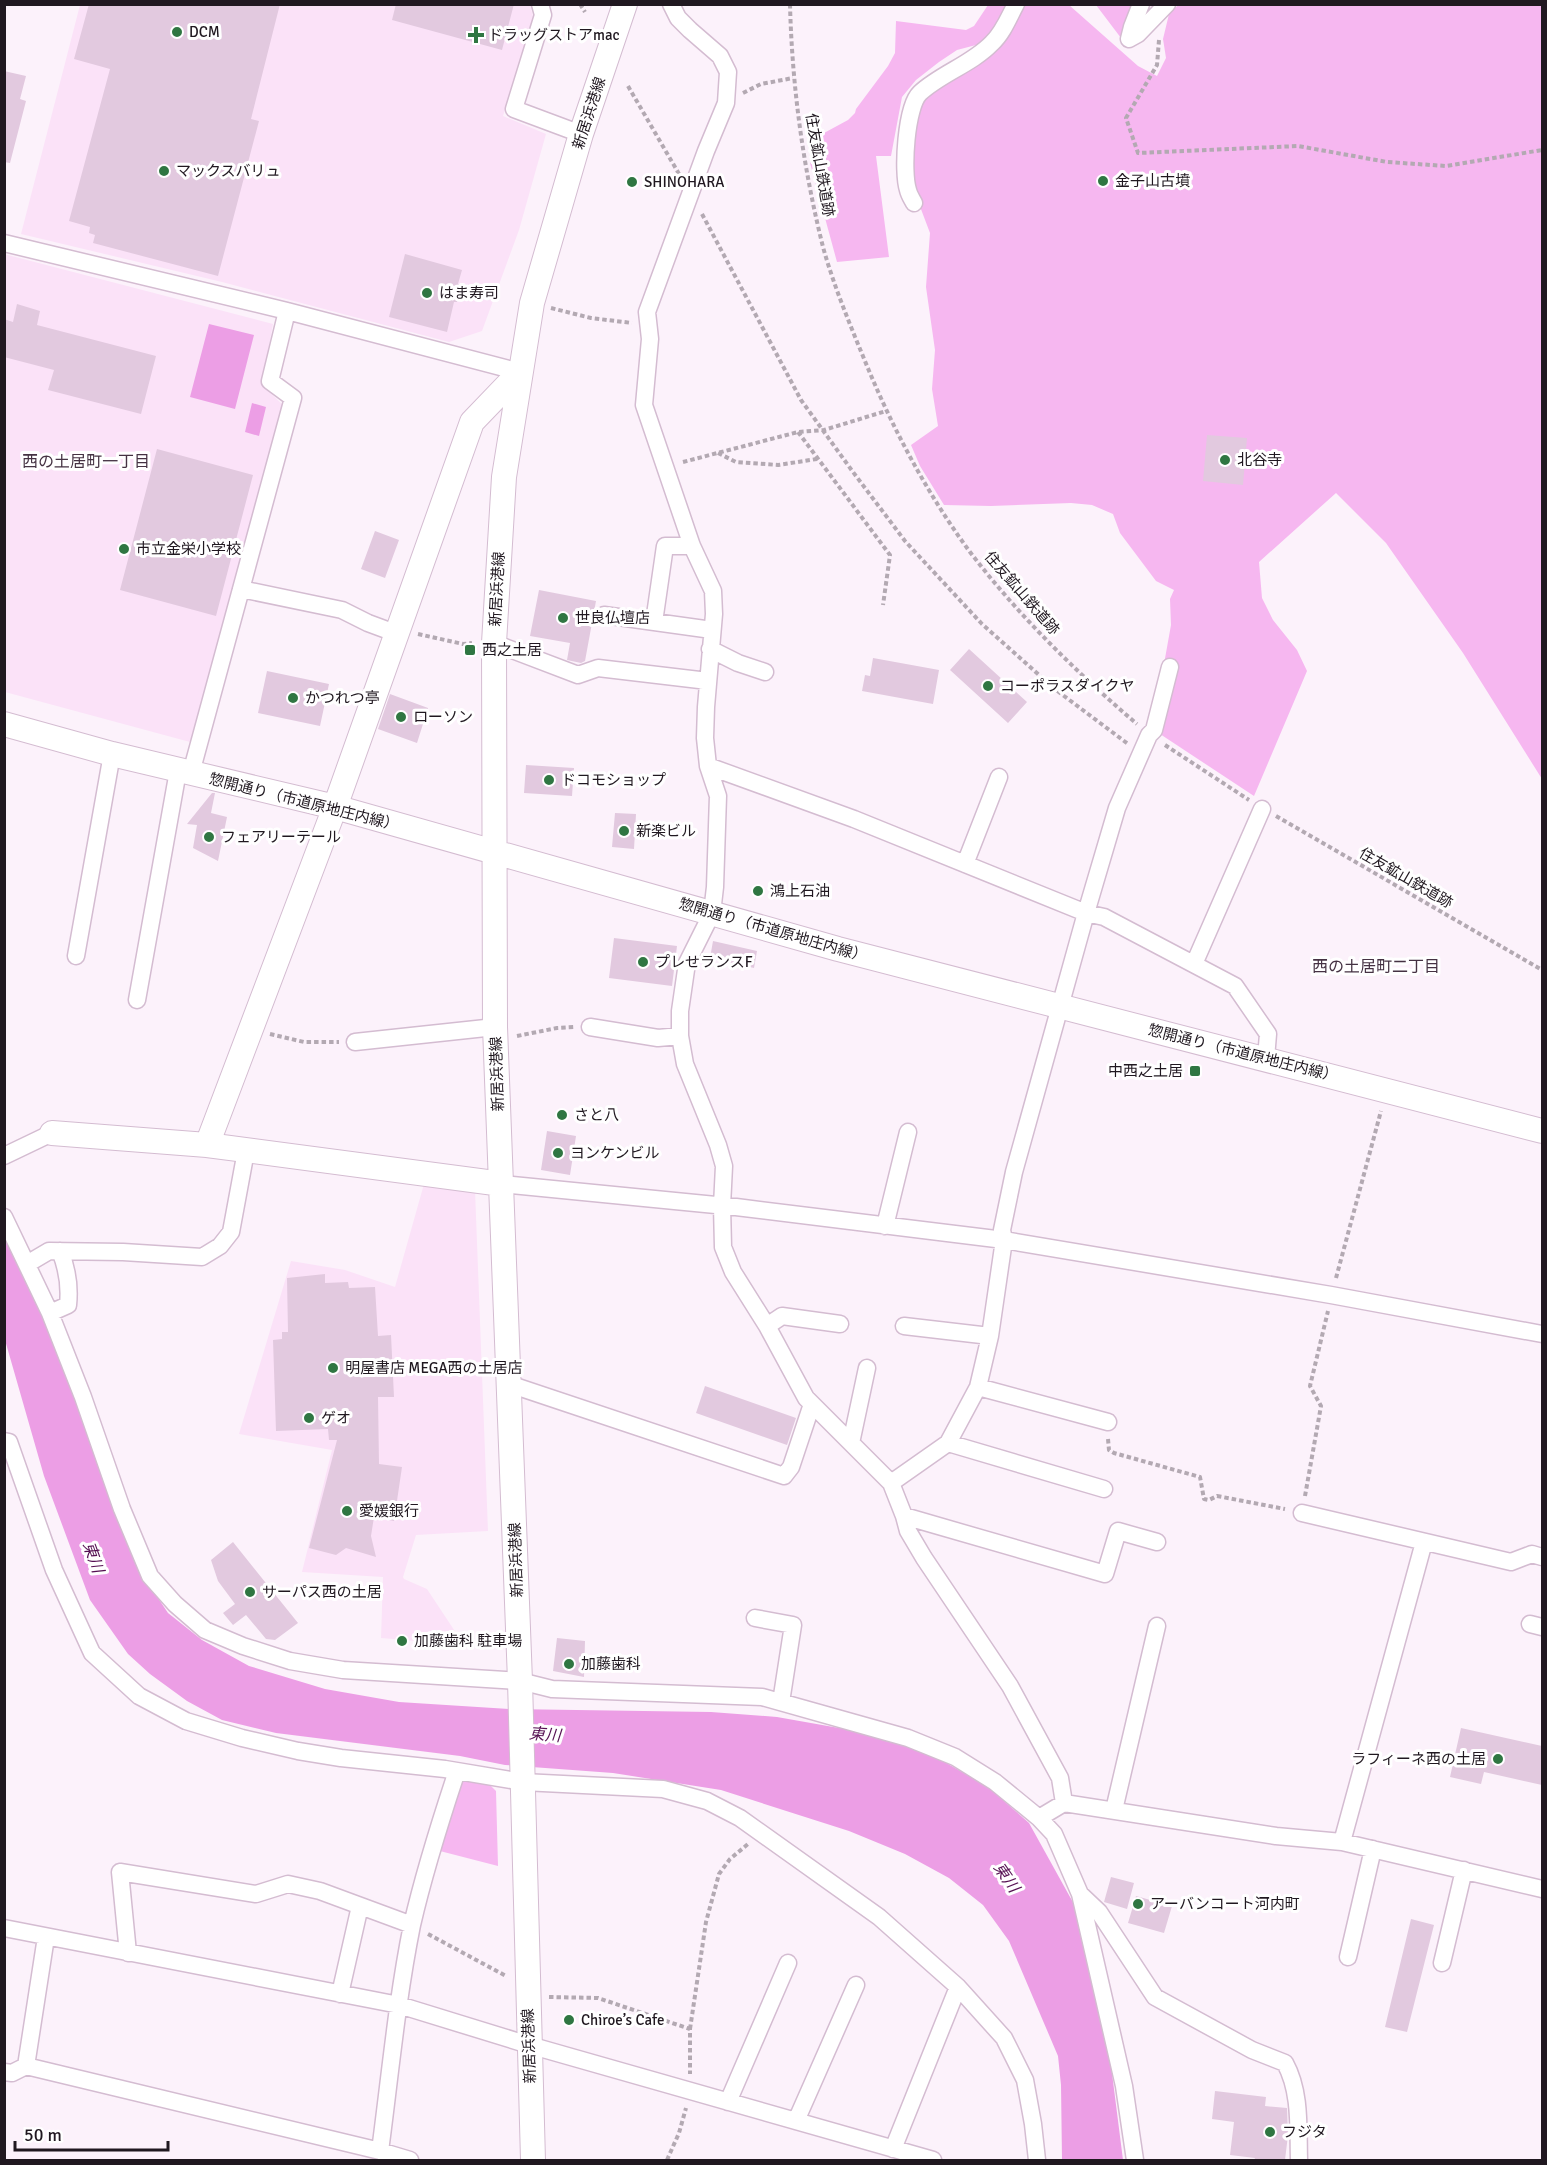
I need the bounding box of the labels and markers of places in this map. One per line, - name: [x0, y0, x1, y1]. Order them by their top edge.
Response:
- place label: DCM: [189, 23, 220, 41]
- marker: DCM: [170, 25, 184, 39]
- place label: ドラッグストアmac: [488, 26, 620, 44]
- marker: ドラッグストアmac: [469, 28, 483, 42]
- place label: マックスバリュ: [176, 162, 281, 180]
- marker: マックスバリュ: [157, 164, 171, 178]
- place label: 金子山古墳: [1115, 172, 1190, 190]
- place label: SHINOHARA: [644, 173, 724, 191]
- marker: 金子山古墳: [1096, 174, 1110, 188]
- marker: SHINOHARA: [625, 175, 639, 189]
- place label: はま寿司: [439, 284, 499, 302]
- marker: はま寿司: [420, 286, 434, 300]
- place label: 北谷寺: [1237, 451, 1282, 469]
- marker: 北谷寺: [1218, 453, 1232, 467]
- place label: 市立金栄小学校: [136, 540, 241, 558]
- marker: 市立金栄小学校: [117, 542, 131, 556]
- place label: 世良仏壇店: [575, 609, 650, 627]
- marker: 世良仏壇店: [556, 611, 570, 625]
- place label: 西之土居: [482, 641, 542, 659]
- marker: 西之土居: [463, 643, 477, 657]
- place label: コーポラスダイクヤ: [1000, 677, 1134, 695]
- marker: コーポラスダイクヤ: [981, 679, 995, 693]
- place label: かつれつ亭: [305, 689, 380, 707]
- marker: かつれつ亭: [286, 691, 300, 705]
- place label: ローソン: [413, 708, 473, 726]
- marker: ローソン: [394, 710, 408, 724]
- place label: ドコモショップ: [561, 771, 666, 789]
- marker: ドコモショップ: [542, 773, 556, 787]
- place label: 新楽ビル: [636, 822, 696, 840]
- marker: 新楽ビル: [617, 824, 631, 838]
- place label: フェアリーテール: [221, 828, 341, 846]
- marker: フェアリーテール: [202, 830, 216, 844]
- place label: 鴻上石油: [770, 882, 830, 900]
- marker: 鴻上石油: [751, 884, 765, 898]
- place label: プレせランスF: [655, 953, 753, 971]
- marker: プレせランスF: [636, 955, 650, 969]
- place label: 中西之土居: [1108, 1062, 1183, 1080]
- marker: 中西之土居: [1188, 1064, 1202, 1078]
- place label: さと八: [574, 1106, 619, 1124]
- marker: さと八: [555, 1108, 569, 1122]
- place label: ヨンケンビル: [570, 1144, 660, 1162]
- marker: ヨンケンビル: [551, 1146, 565, 1160]
- place label: 明屋書店 MEGA西の土居店: [345, 1359, 523, 1377]
- marker: 明屋書店 MEGA西の土居店: [326, 1361, 340, 1375]
- place label: ゲオ: [321, 1409, 351, 1427]
- marker: ゲオ: [302, 1411, 316, 1425]
- place label: 愛媛銀行: [359, 1502, 419, 1520]
- marker: 愛媛銀行: [340, 1504, 354, 1518]
- place label: サーパス西の土居: [262, 1583, 382, 1601]
- marker: サーパス西の土居: [243, 1585, 257, 1599]
- place label: 加藤歯科 駐車場: [414, 1632, 522, 1650]
- marker: 加藤歯科 駐車場: [395, 1634, 409, 1648]
- place label: 加藤歯科: [581, 1655, 641, 1673]
- marker: 加藤歯科: [562, 1657, 576, 1671]
- place label: ラフィーネ西の土居: [1351, 1750, 1486, 1768]
- marker: ラフィーネ西の土居: [1491, 1752, 1505, 1766]
- place label: アーバンコート河内町: [1150, 1895, 1300, 1913]
- marker: アーバンコート河内町: [1131, 1897, 1145, 1911]
- place label: Chiroe’s Cafe: [581, 2011, 664, 2029]
- marker: Chiroe’s Cafe: [562, 2013, 576, 2027]
- place label: フジタ: [1282, 2123, 1327, 2141]
- marker: フジタ: [1263, 2125, 1277, 2139]

